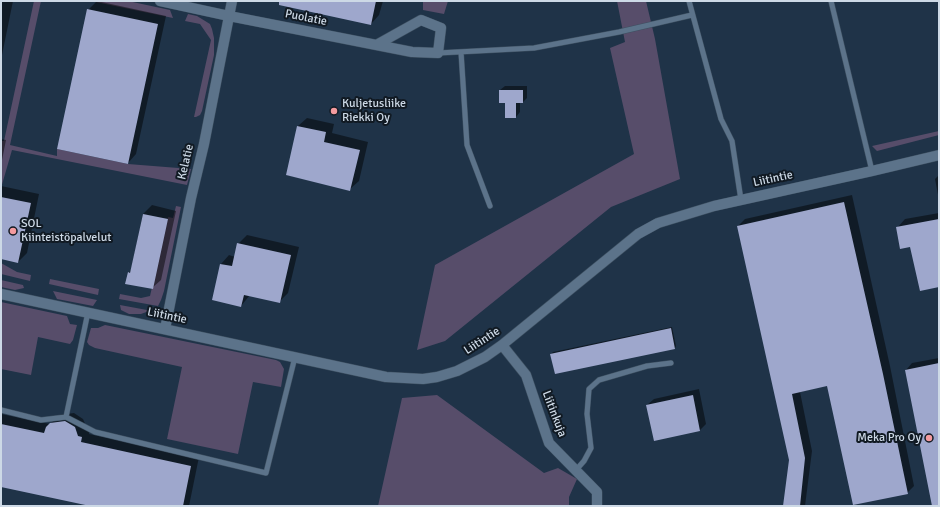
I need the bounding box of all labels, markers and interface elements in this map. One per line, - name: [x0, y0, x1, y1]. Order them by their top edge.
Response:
- street label: Puolatie: [284, 7, 328, 29]
- place label: Kuljetusliike Riekki Oy: [342, 97, 406, 125]
- marker: Kuljetusliike Riekki Oy: [329, 106, 339, 116]
- street label: Kelatie: [175, 143, 197, 181]
- street label: Liitintie: [752, 168, 794, 190]
- place label: SOL Kiinteistöpalvelut: [21, 217, 111, 245]
- marker: SOL Kiinteistöpalvelut: [8, 226, 18, 236]
- street label: Liitintie: [146, 305, 188, 327]
- street label: Liitintie: [461, 324, 503, 358]
- street label: Liitinkuja: [539, 389, 569, 439]
- place label: Meka Pro Oy: [857, 431, 921, 445]
- marker: Meka Pro Oy: [924, 433, 934, 443]

